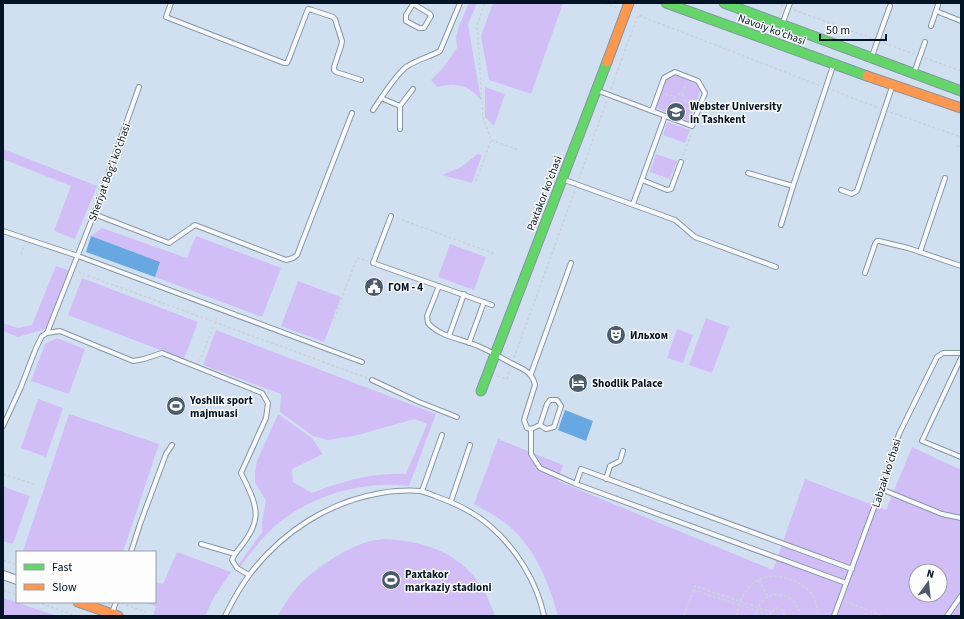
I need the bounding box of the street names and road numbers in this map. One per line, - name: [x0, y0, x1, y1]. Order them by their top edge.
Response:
- street label: Navoiy ko'chasi: [736, 10, 808, 49]
- street label: Sheriyat Bog'i ko'chasi: [85, 121, 134, 223]
- street label: Paxtakor ko'chasi: [523, 153, 566, 233]
- street label: Labzak ko'chasi: [868, 437, 905, 510]

